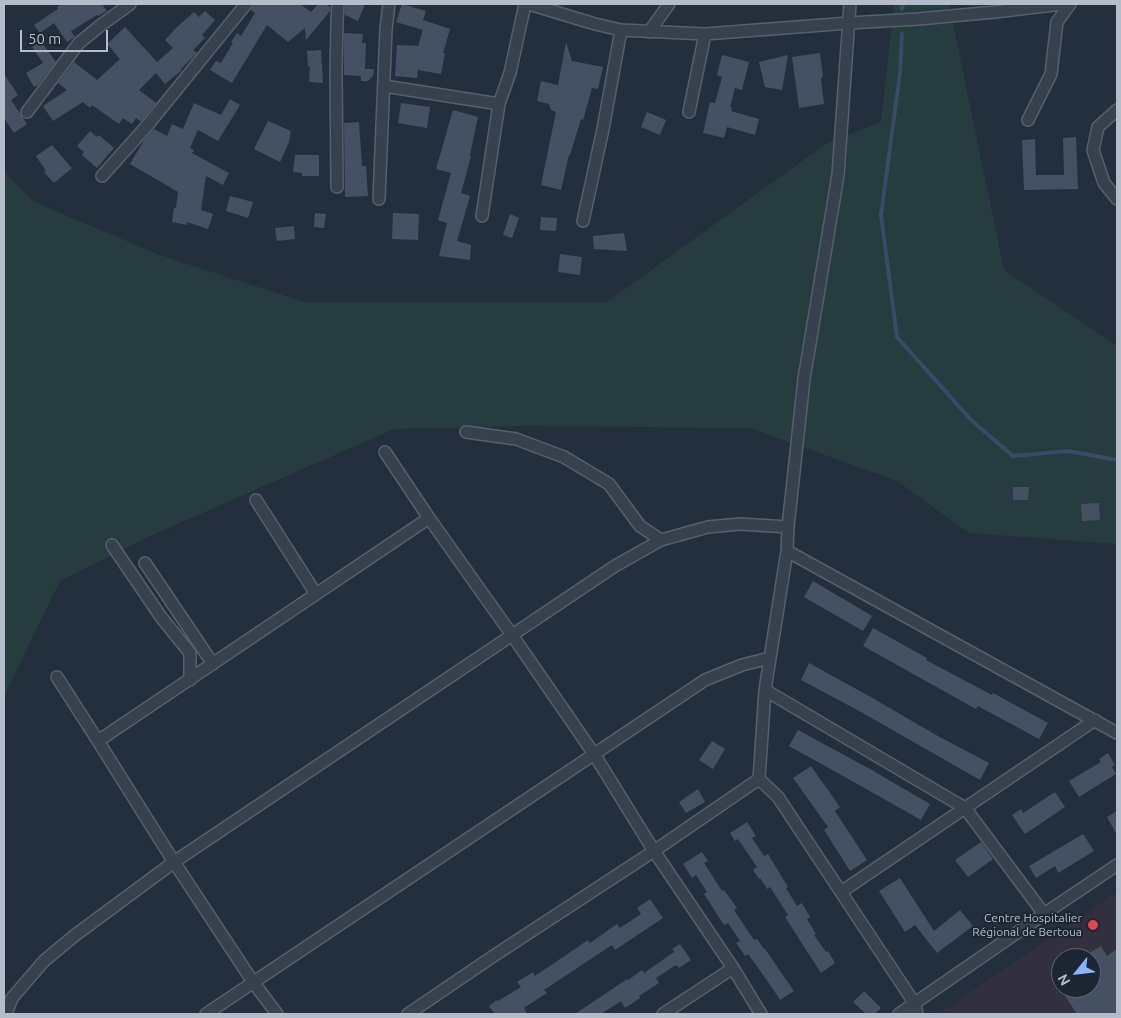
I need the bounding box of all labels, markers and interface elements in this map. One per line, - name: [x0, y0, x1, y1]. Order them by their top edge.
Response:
- scale bar: [22, 20, 110, 52]
- text: 50 m: [28, 30, 61, 47]
- place label: Centre Hospitalier Régional de Bertoua: [972, 911, 1082, 939]
- marker: Centre Hospitalier Régional de Bertoua: [1086, 918, 1100, 932]
- north arrow: [1051, 948, 1101, 998]
- text: N: [1054, 971, 1073, 988]

